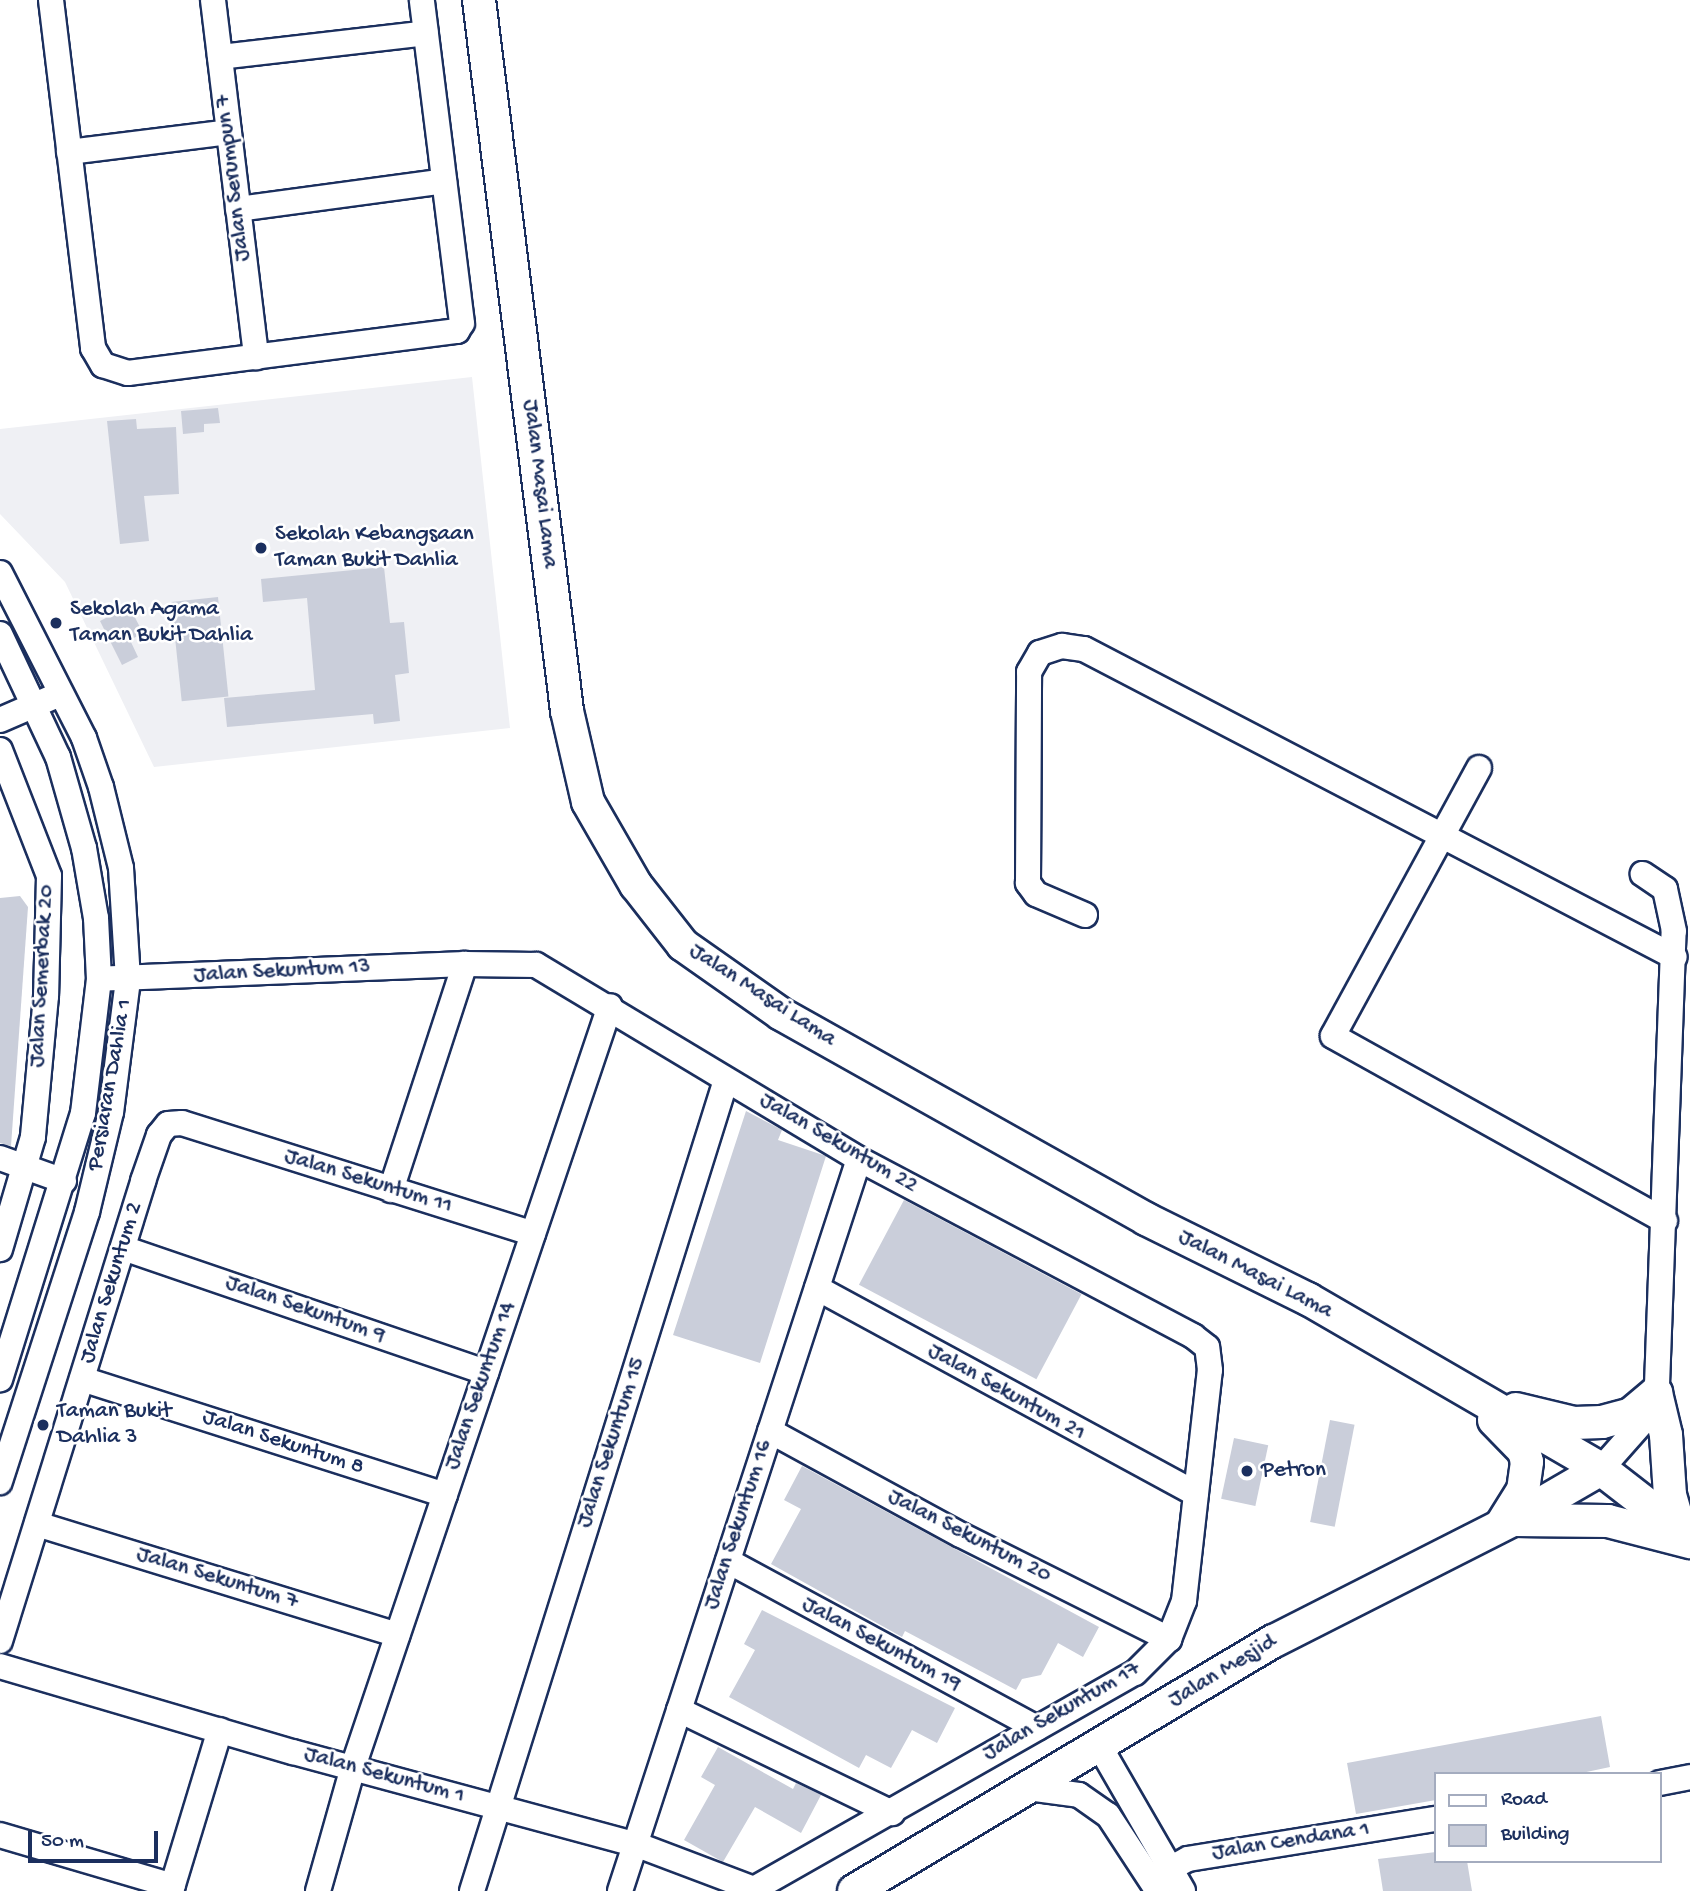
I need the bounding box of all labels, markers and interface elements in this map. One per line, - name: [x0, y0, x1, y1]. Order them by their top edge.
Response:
- street label: Jalan Serumpun 7: [210, 93, 258, 263]
- street label: Jalan Masai Lama: [515, 398, 563, 570]
- place label: Sekolah Kebangsaan Taman Bukit Dahlia: [275, 521, 474, 575]
- marker: Sekolah Kebangsaan Taman Bukit Dahlia: [253, 540, 269, 556]
- place label: Sekolah Agama Taman Bukit Dahlia: [70, 596, 253, 650]
- marker: Sekolah Agama Taman Bukit Dahlia: [48, 615, 64, 631]
- street label: Jalan Semerbak 20: [24, 884, 62, 1068]
- street label: Jalan Masai Lama: [683, 938, 841, 1054]
- street label: Jalan Sekuntum 13: [193, 954, 371, 990]
- street label: Persiaran Dahlia 1: [82, 997, 140, 1173]
- street label: Jalan Sekuntum 22: [754, 1088, 922, 1200]
- street label: Jalan Sekuntum 11: [281, 1143, 455, 1221]
- street label: Jalan Sekuntum 2: [74, 1199, 150, 1367]
- street label: Jalan Masai Lama: [1173, 1224, 1337, 1326]
- street label: Jalan Sekuntum 9: [221, 1270, 389, 1350]
- street label: Jalan Sekuntum 14: [439, 1298, 523, 1474]
- street label: Jalan Sekuntum 21: [922, 1338, 1090, 1448]
- street label: Jalan Sekuntum 15: [572, 1355, 652, 1531]
- place label: Taman Bukit Dahlia 3: [57, 1398, 171, 1452]
- street label: Jalan Sekuntum 8: [199, 1404, 367, 1482]
- marker: Taman Bukit Dahlia 3: [35, 1417, 51, 1433]
- street label: Jalan Sekuntum 16: [699, 1437, 779, 1613]
- place label: Petron: [1261, 1457, 1326, 1485]
- marker: Petron: [1239, 1463, 1255, 1479]
- street label: Jalan Sekuntum 20: [883, 1484, 1055, 1590]
- street label: Jalan Sekuntum 7: [133, 1541, 301, 1617]
- street label: Jalan Sekuntum 19: [797, 1591, 965, 1699]
- street label: Jalan Mesjid: [1164, 1629, 1282, 1715]
- street label: Jalan Sekuntum 17: [979, 1656, 1145, 1768]
- street label: Jalan Sekuntum 1: [301, 1741, 467, 1811]
- legend: [1434, 1772, 1662, 1863]
- text: Road: [1501, 1788, 1547, 1813]
- street label: Jalan Cendana 1: [1210, 1816, 1372, 1868]
- scale bar: [32, 1818, 161, 1862]
- text: Building: [1501, 1823, 1570, 1848]
- text: 50 m: [41, 1830, 84, 1855]

